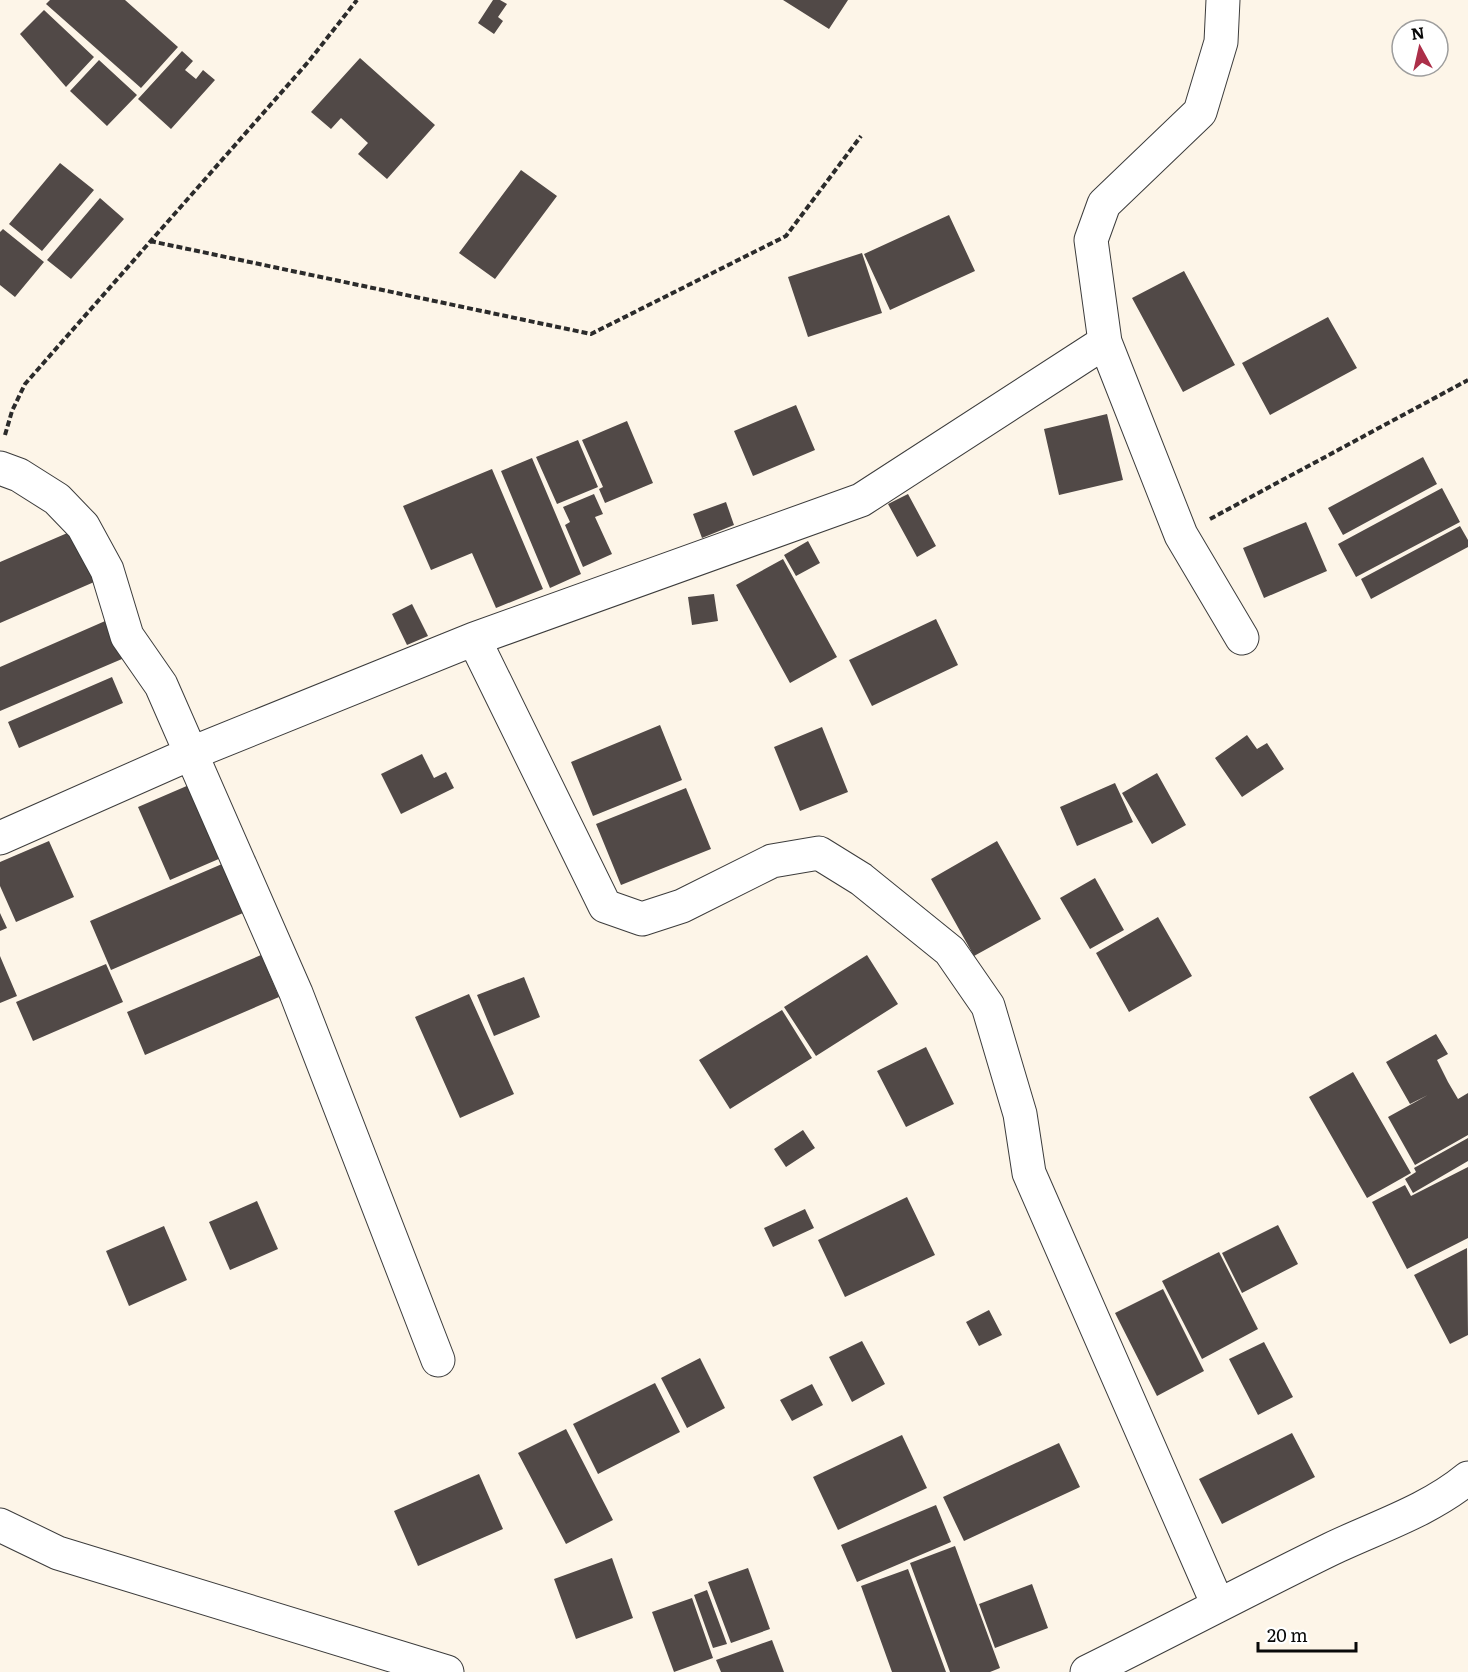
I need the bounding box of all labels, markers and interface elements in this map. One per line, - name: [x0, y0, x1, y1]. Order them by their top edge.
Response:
- north arrow: [1390, 18, 1450, 78]
- text: N: [1409, 19, 1426, 45]
- scale bar: [1258, 1615, 1356, 1653]
- text: 20 m: [1267, 1621, 1308, 1648]

